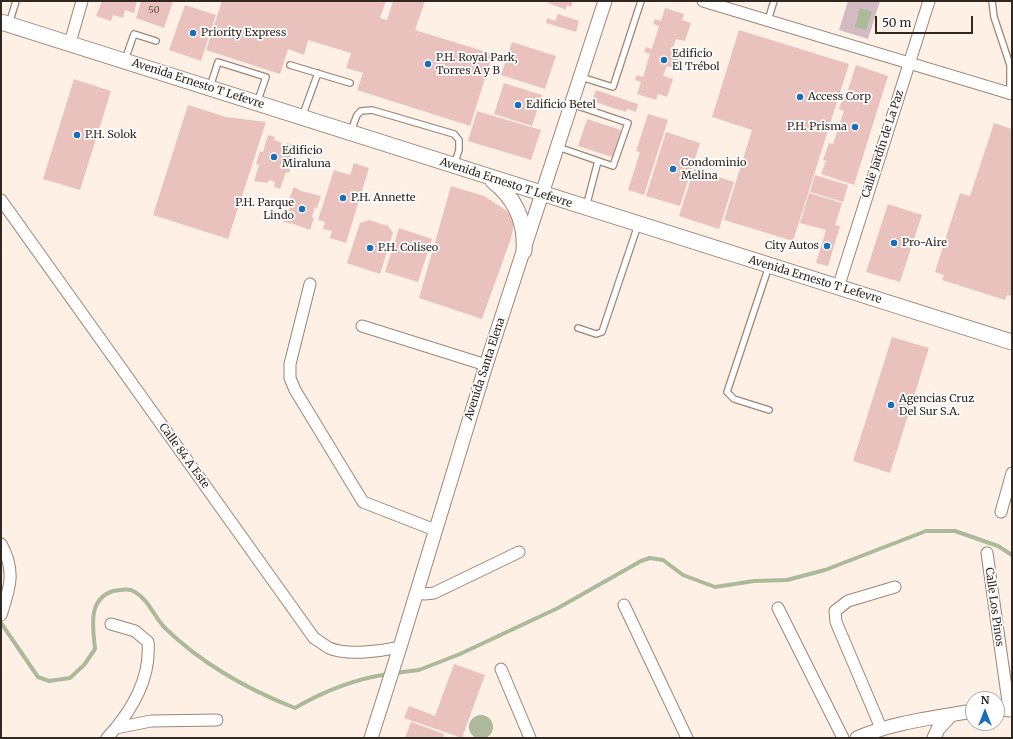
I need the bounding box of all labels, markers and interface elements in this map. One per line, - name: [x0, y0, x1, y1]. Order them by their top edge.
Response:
- house number: 50: [149, 5, 159, 15]
- scale bar: [877, 8, 975, 34]
- text: 50 m: [882, 15, 911, 30]
- place label: Priority Express: [201, 26, 286, 40]
- marker: Priority Express: [188, 28, 198, 38]
- place label: Edificio El Trébol: [672, 47, 720, 73]
- place label: P.H. Royal Park, Torres A y B: [436, 51, 518, 77]
- marker: Edificio El Trébol: [659, 55, 669, 65]
- street label: Avenida Ernesto T Lefevre: [130, 56, 266, 112]
- marker: P.H. Royal Park, Torres A y B: [423, 59, 433, 69]
- street label: Calle Jardín de La Paz: [859, 89, 907, 199]
- place label: Access Corp: [808, 90, 871, 104]
- marker: Access Corp: [795, 92, 805, 102]
- place label: Edificio Betel: [526, 98, 596, 112]
- marker: Edificio Betel: [513, 100, 523, 110]
- place label: P.H. Prisma: [787, 120, 847, 134]
- marker: P.H. Prisma: [850, 122, 860, 132]
- place label: P.H. Solok: [85, 128, 137, 142]
- marker: P.H. Solok: [72, 130, 82, 140]
- place label: Edificio Miraluna: [282, 144, 331, 170]
- marker: Edificio Miraluna: [269, 152, 279, 162]
- street label: Avenida Ernesto T Lefevre: [438, 155, 574, 211]
- place label: Condominio Melina: [681, 156, 747, 182]
- marker: Condominio Melina: [668, 164, 678, 174]
- place label: P.H. Annette: [351, 191, 415, 205]
- marker: P.H. Annette: [338, 193, 348, 203]
- place label: P.H. Parque Lindo: [235, 196, 294, 222]
- marker: P.H. Parque Lindo: [297, 204, 307, 214]
- place label: Pro-Aire: [902, 236, 947, 250]
- marker: Pro-Aire: [889, 238, 899, 248]
- place label: City Autos: [765, 239, 819, 253]
- place label: P.H. Coliseo: [378, 241, 438, 255]
- marker: City Autos: [822, 241, 832, 251]
- marker: P.H. Coliseo: [365, 243, 375, 253]
- street label: Avenida Ernesto T Lefevre: [747, 254, 883, 306]
- street label: Avenida Santa Elena: [462, 316, 508, 422]
- place label: Agencias Cruz Del Sur S.A.: [899, 392, 974, 418]
- marker: Agencias Cruz Del Sur S.A.: [886, 400, 896, 410]
- street label: Calle 84 A Este: [156, 421, 212, 491]
- street label: Calle Los Pinos: [982, 567, 1006, 647]
- north arrow: [965, 691, 1005, 731]
- text: N: [981, 693, 989, 707]

